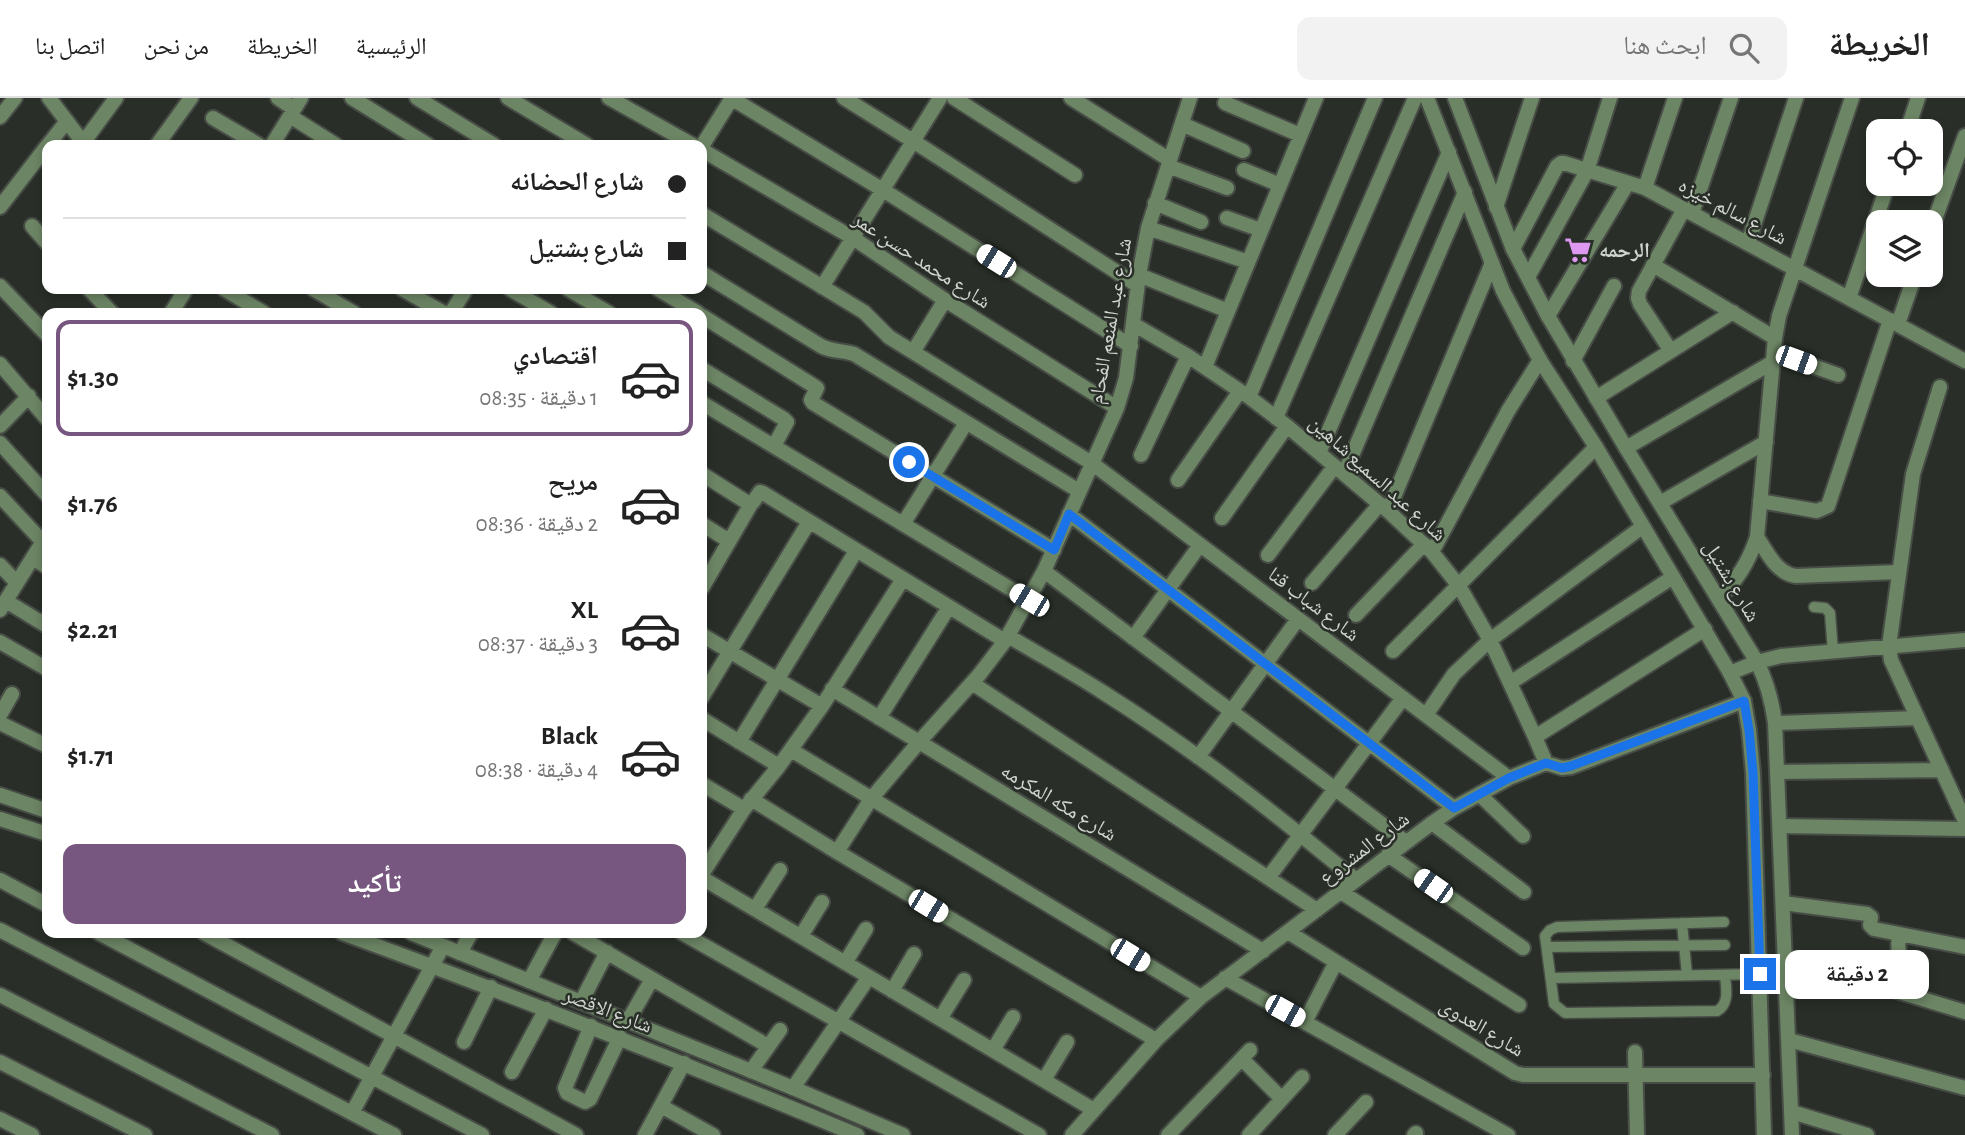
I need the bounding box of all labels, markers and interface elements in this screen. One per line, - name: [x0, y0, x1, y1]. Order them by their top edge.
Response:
- search box: [1297, 17, 1787, 80]
- icon: search: [1725, 29, 1763, 67]
- text: الخريطة: [1829, 29, 1930, 62]
- text: ابحث هنا: [1623, 33, 1707, 59]
- text: اتصل بنا: [35, 35, 105, 59]
- text: من نحن: [143, 35, 209, 59]
- text: الخريطة: [247, 35, 318, 59]
- text: الرئيسية: [356, 35, 427, 59]
- map controls: [1866, 119, 1943, 287]
- button: locate: [1866, 119, 1943, 196]
- text: شارع الحضانه: [510, 169, 644, 195]
- street label: شارع سالم خيزه: [1674, 174, 1790, 251]
- street label: شارع محمد حسن عمر: [847, 208, 994, 314]
- button: layers: [1866, 210, 1943, 287]
- supermarket icon: الرحمه: [1563, 235, 1593, 265]
- text: شارع بشتيل: [529, 236, 644, 262]
- street label: شارع عبد المنعم الفحام: [1086, 236, 1138, 406]
- place label: الرحمه: [1599, 240, 1650, 262]
- car: [973, 241, 1020, 281]
- text: اقتصادي: [513, 343, 598, 369]
- car: [1773, 343, 1820, 377]
- icon: car: [619, 347, 682, 410]
- text: $1.30: [67, 365, 119, 391]
- text: 1 دقيقة · 08:35: [479, 387, 598, 410]
- street label: شارع عبد السميع شاهين: [1304, 412, 1450, 547]
- route start: [893, 446, 925, 478]
- text: مريح: [548, 469, 598, 495]
- icon: car: [619, 473, 682, 536]
- text: $1.76: [67, 491, 118, 517]
- text: 2 دقيقة · 08:36: [476, 513, 598, 536]
- street label: شارع بشتيل: [1698, 537, 1764, 627]
- street label: شارع شباب قنا: [1263, 563, 1363, 647]
- car: [1006, 580, 1053, 620]
- text: XL: [571, 597, 598, 623]
- icon: car: [619, 599, 682, 662]
- text: $2.21: [67, 617, 119, 643]
- text: 3 دقيقة · 08:37: [478, 633, 598, 656]
- text: Black: [541, 723, 598, 749]
- icon: car: [619, 725, 682, 788]
- text: $1.71: [67, 743, 115, 769]
- text: 4 دقيقة · 08:38: [475, 759, 598, 782]
- street label: شارع مكه المكرمه: [996, 760, 1120, 847]
- street label: شارع المشروع: [1315, 808, 1414, 890]
- button: تأكيد: [63, 844, 686, 924]
- car: [1410, 865, 1457, 907]
- car: [905, 886, 952, 926]
- car: [1107, 935, 1154, 975]
- callout: 2 دقيقة: [1784, 950, 1928, 998]
- route end: [1744, 958, 1776, 990]
- text: 2 دقيقة: [1826, 963, 1888, 986]
- street label: شارع الاقصر: [559, 984, 655, 1039]
- car: [1262, 992, 1309, 1030]
- street label: شارع العدوى: [1435, 994, 1528, 1062]

